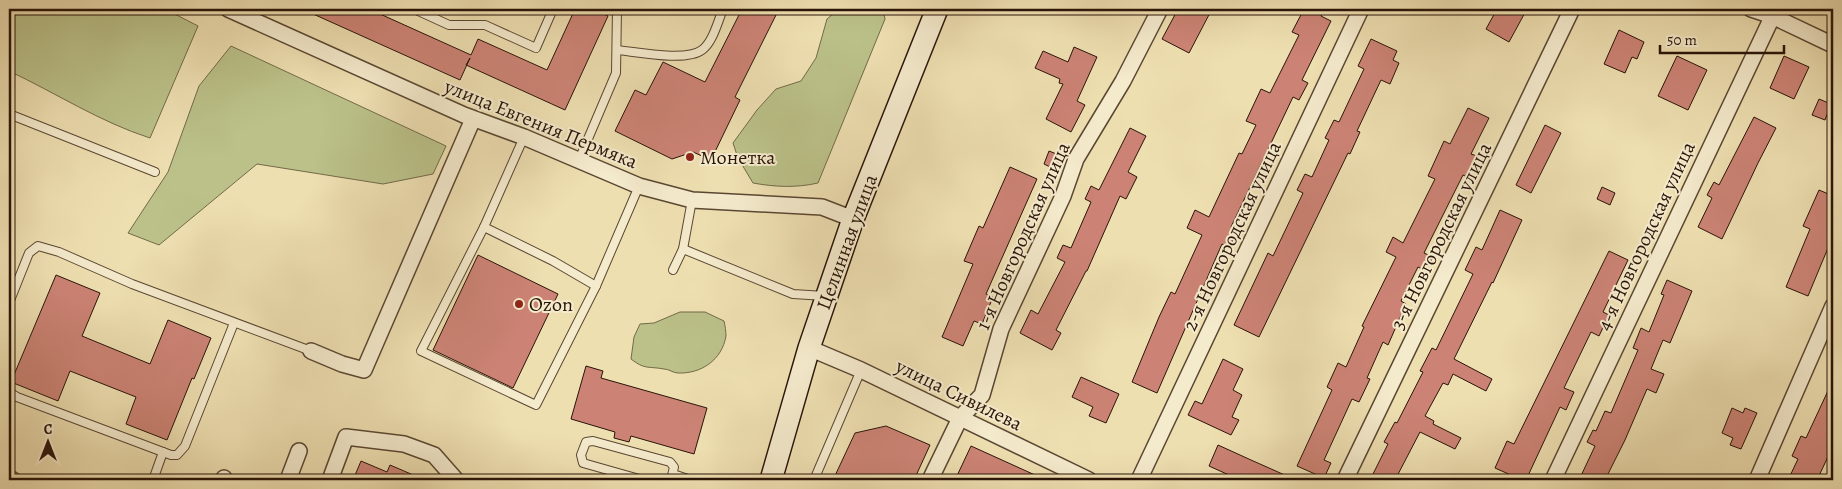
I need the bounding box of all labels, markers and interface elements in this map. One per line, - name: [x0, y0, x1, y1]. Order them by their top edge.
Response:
- scale bar: [1660, 22, 1783, 54]
- text: 50 m: [1667, 30, 1697, 50]
- street label: улица Евгения Пермяка: [440, 73, 642, 175]
- street label: 2-я Новгородская улица: [1176, 136, 1288, 335]
- street label: 4-я Новгородская улица: [1590, 136, 1702, 335]
- street label: 1-я Новгородская улица: [969, 137, 1077, 334]
- street label: 3-я Новгородская улица: [1384, 137, 1498, 334]
- place label: Монетка: [700, 144, 776, 171]
- marker: Монетка: [684, 151, 696, 163]
- street label: Целинная улица: [810, 170, 884, 313]
- place label: Ozon: [529, 291, 573, 318]
- marker: Ozon: [513, 298, 525, 310]
- street label: улица Сивилева: [890, 352, 1028, 438]
- north arrow: [22, 416, 72, 466]
- text: С: [44, 420, 53, 439]

